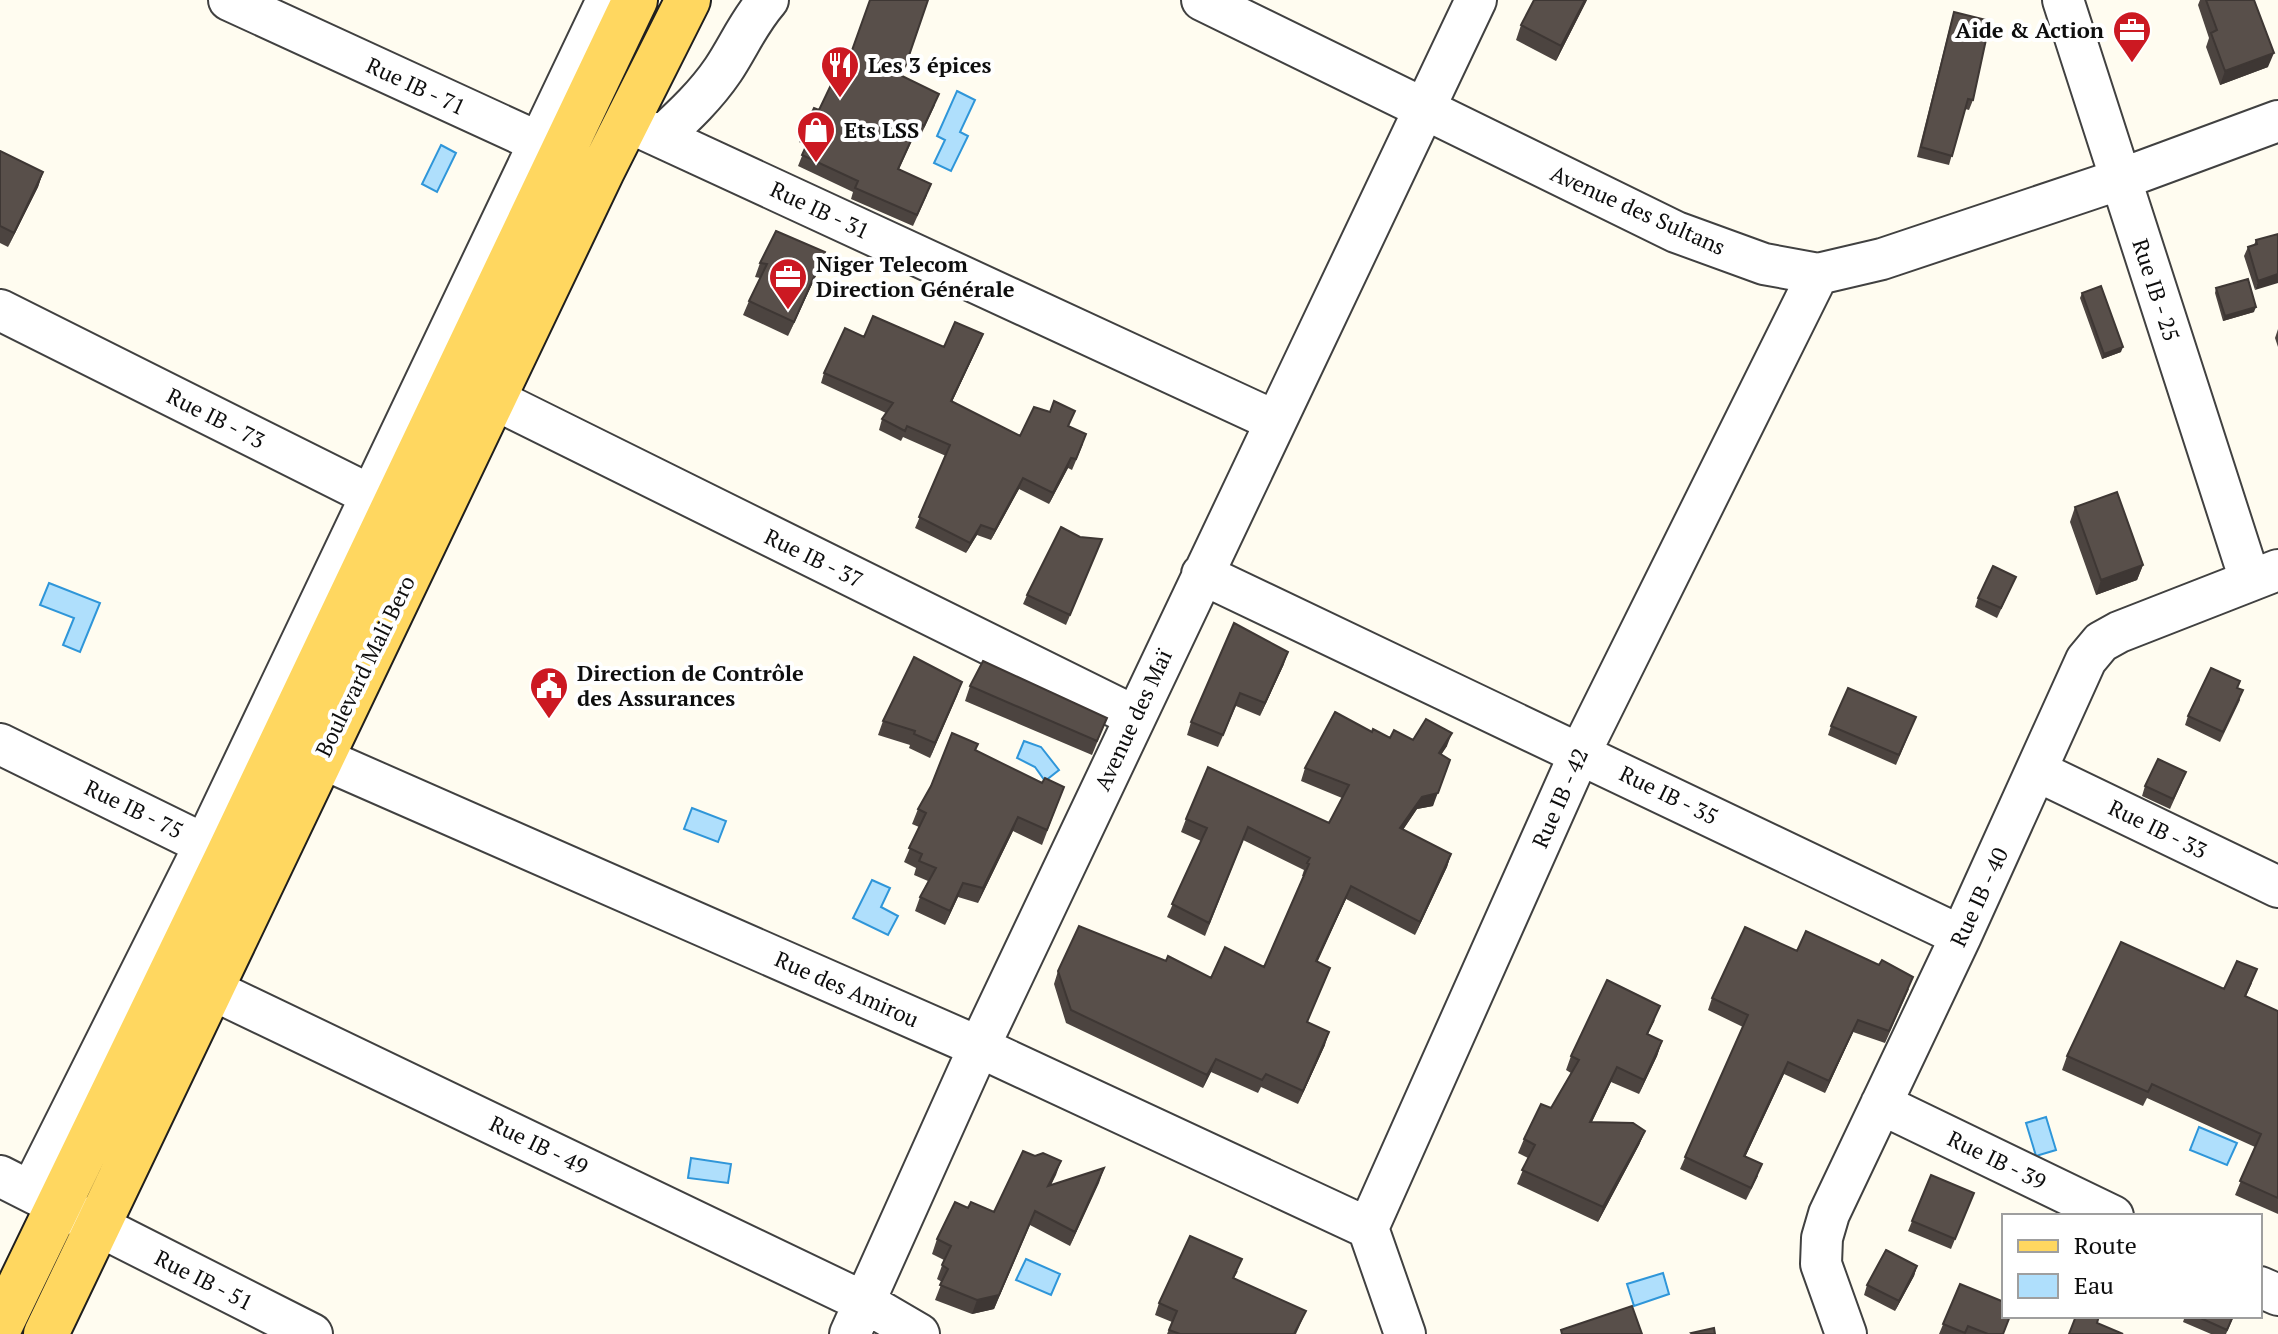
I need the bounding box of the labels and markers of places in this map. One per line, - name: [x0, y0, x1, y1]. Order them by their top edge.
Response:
- office icon: Aide & Action: [2111, 9, 2153, 64]
- place label: Aide & Action: [1955, 15, 2104, 44]
- restaurant icon: Les 3 épices: [819, 44, 861, 99]
- place label: Les 3 épices: [868, 50, 992, 79]
- shop icon: Ets LSS: [795, 109, 837, 164]
- place label: Ets LSS: [844, 115, 919, 144]
- place label: Niger Telecom Direction Générale: [816, 249, 1015, 303]
- office icon: Niger Telecom Direction Générale: [767, 256, 809, 311]
- place label: Direction de Contrôle des Assurances: [577, 658, 804, 712]
- public building icon: Direction de Contrôle des Assurances: [528, 665, 570, 720]

